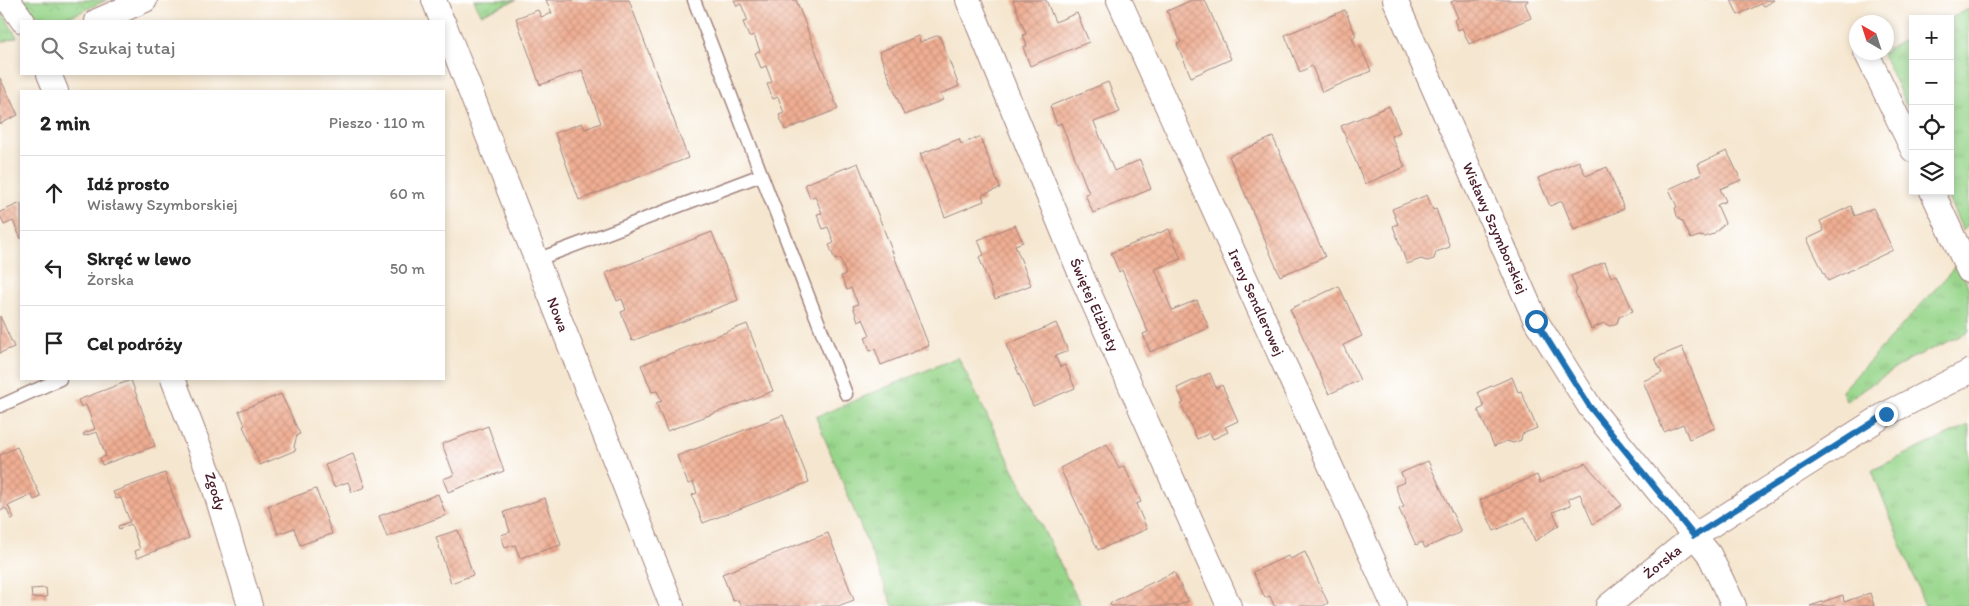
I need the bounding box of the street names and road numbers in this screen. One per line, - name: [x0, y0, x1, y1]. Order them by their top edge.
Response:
- street label: Wisławy Szymborskiej: [1458, 160, 1532, 296]
- street label: Ireny Sendlerowej: [1224, 246, 1288, 359]
- street label: Świętej Elżbiety: [1066, 255, 1123, 354]
- street label: Nowa: [543, 295, 573, 335]
- street label: Zgody: [201, 470, 230, 513]
- street label: Żorska: [1640, 541, 1686, 583]

